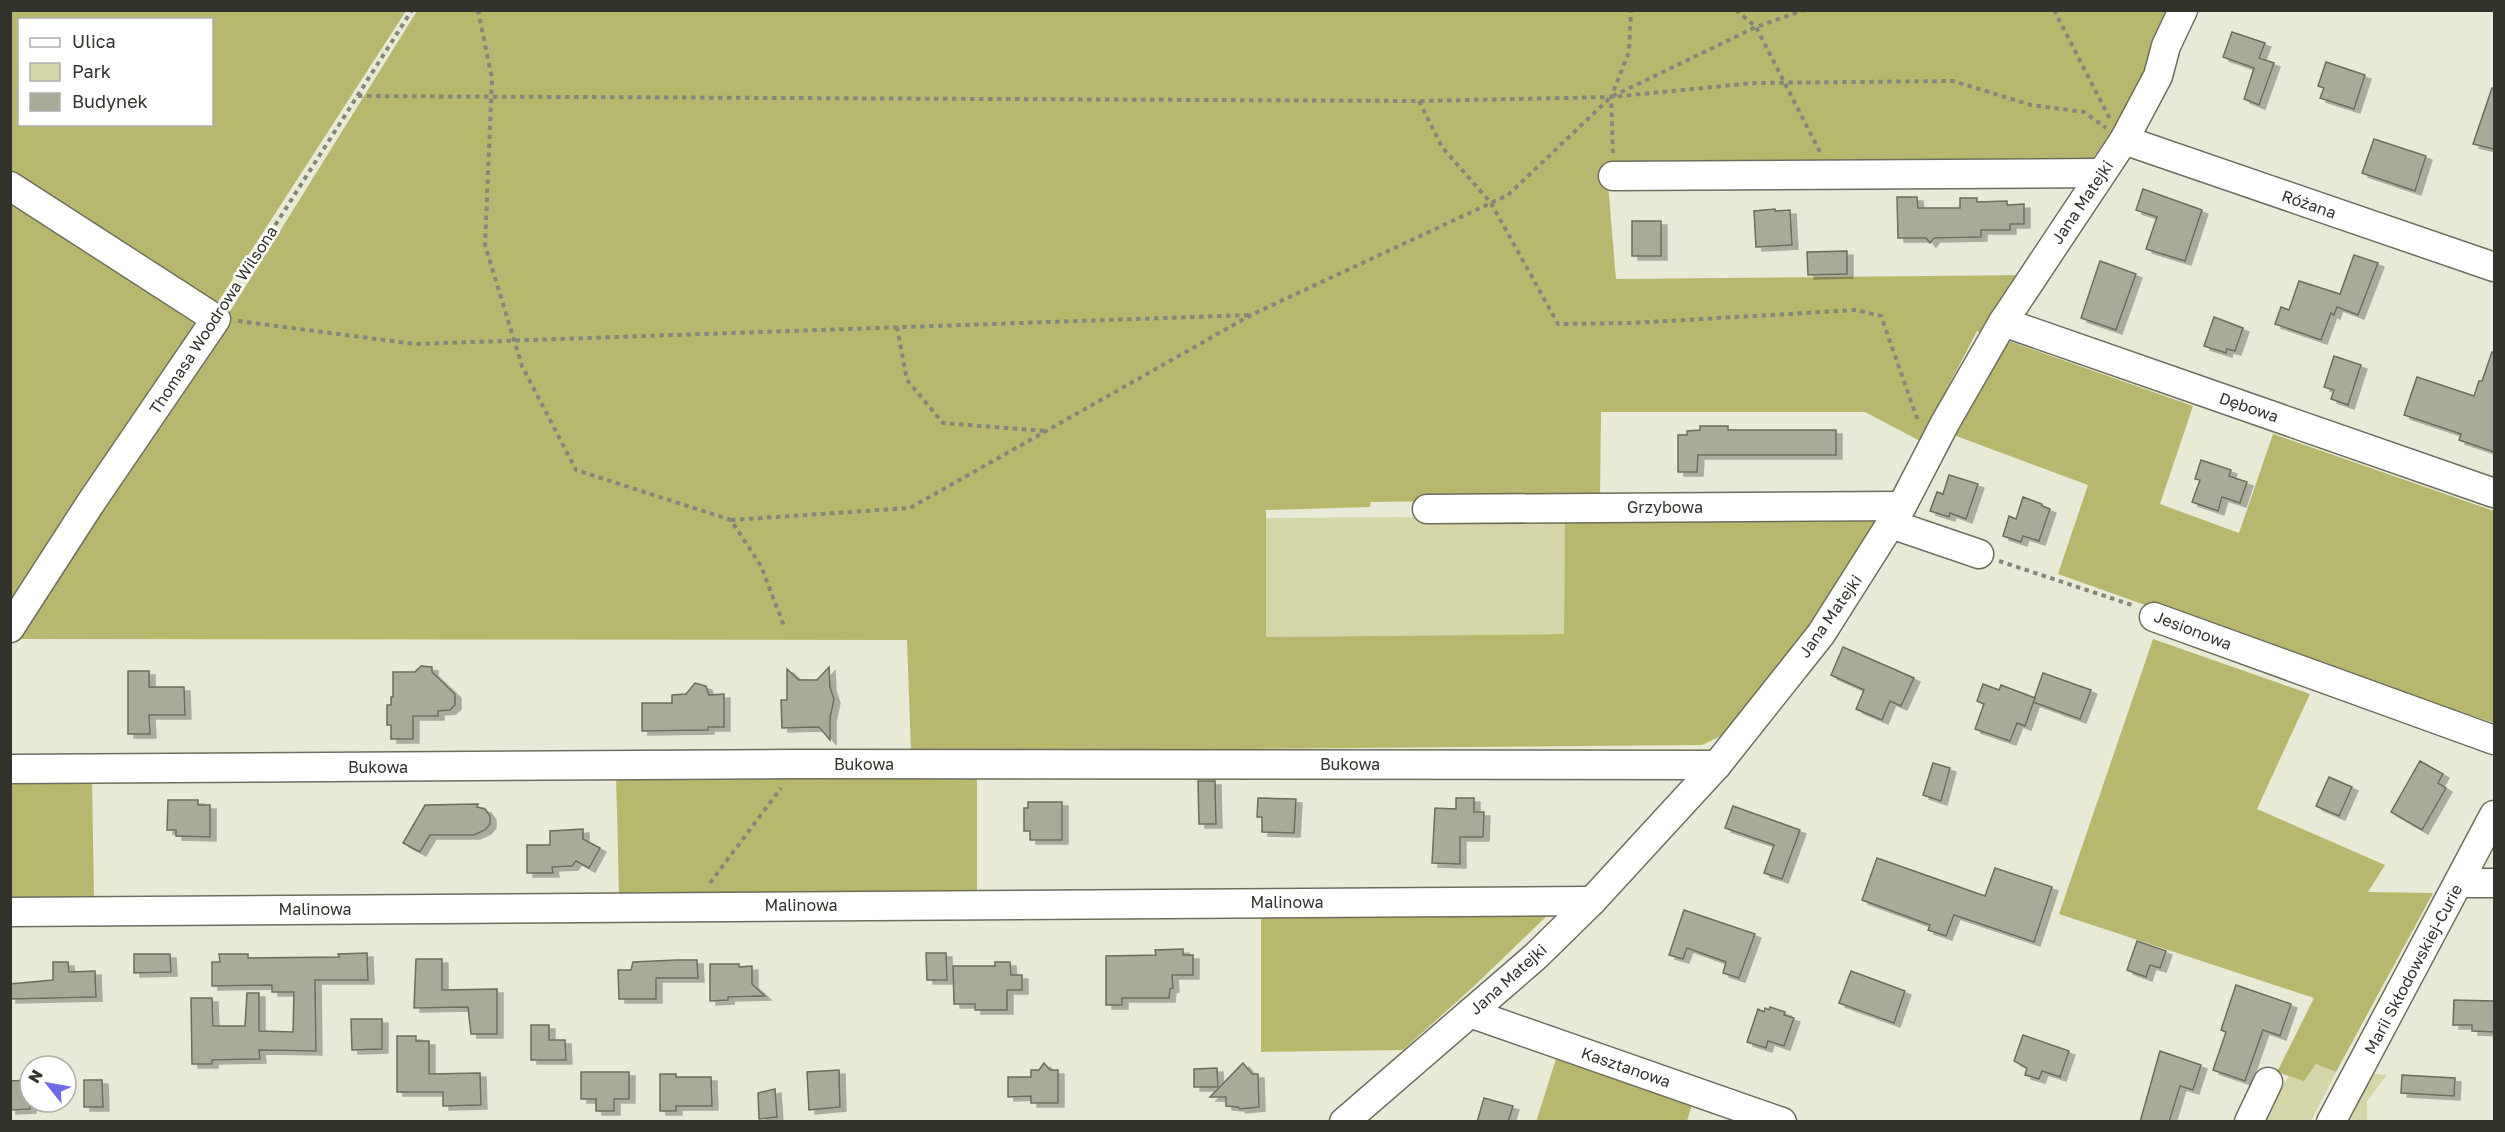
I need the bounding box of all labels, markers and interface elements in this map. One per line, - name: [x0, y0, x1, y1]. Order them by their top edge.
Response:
- legend: [18, 18, 213, 126]
- text: Ulica: [72, 30, 116, 52]
- text: Park: [72, 60, 111, 82]
- text: Budynek: [72, 90, 148, 112]
- street label: Jana Matejki: [2047, 156, 2117, 248]
- street label: Różana: [2279, 185, 2339, 223]
- street label: Thomasa Woodrowa Wilsona: [144, 222, 282, 418]
- street label: Dębowa: [2217, 388, 2281, 426]
- street label: Grzybowa: [1627, 497, 1703, 517]
- street label: Jana Matejki: [1794, 571, 1866, 661]
- street label: Jesionowa: [2151, 606, 2235, 654]
- street label: Bukowa: [834, 754, 894, 774]
- street label: Bukowa: [1320, 754, 1380, 774]
- street label: Bukowa: [348, 757, 408, 777]
- street label: Marii Skłodowskiej-Curie: [2360, 881, 2466, 1057]
- street label: Malinowa: [1250, 892, 1324, 912]
- street label: Malinowa: [764, 895, 838, 915]
- street label: Malinowa: [278, 899, 352, 919]
- street label: Jana Matejki: [1465, 939, 1551, 1019]
- street label: Kasztanowa: [1579, 1042, 1673, 1092]
- north arrow: [18, 1054, 78, 1114]
- text: N: [23, 1066, 47, 1087]

